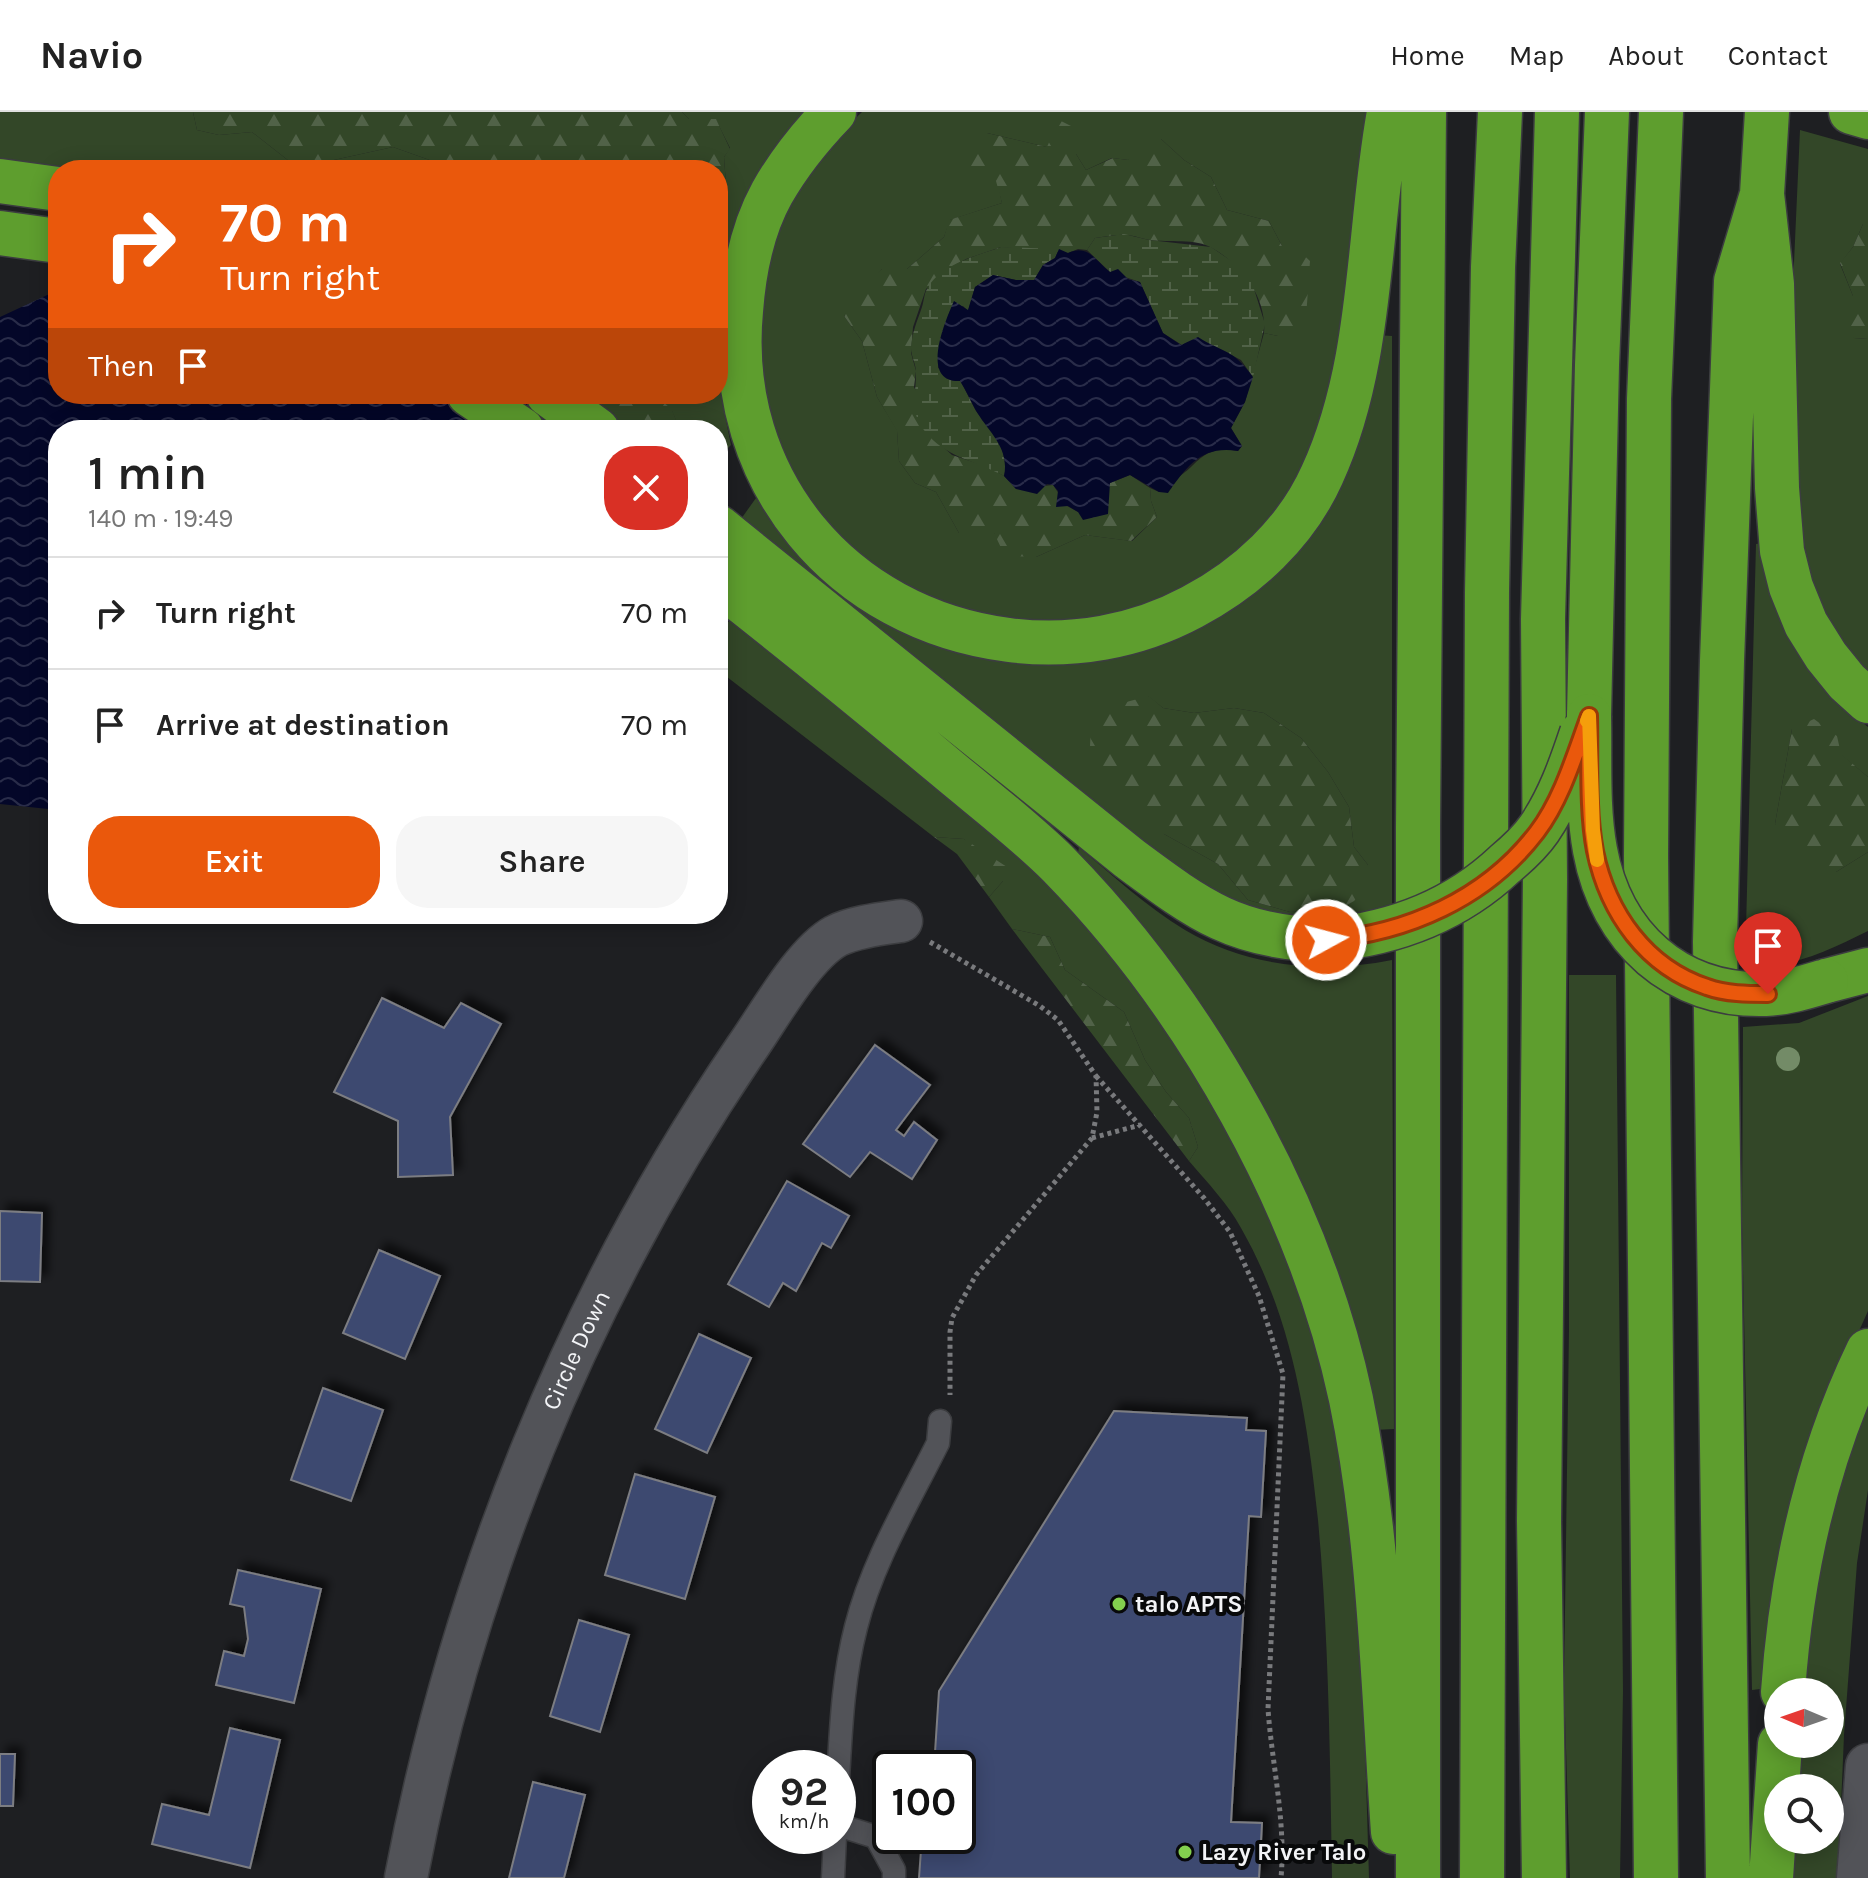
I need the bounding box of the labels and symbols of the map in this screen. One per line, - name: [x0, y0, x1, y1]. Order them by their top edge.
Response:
- position arrow: [1284, 898, 1368, 982]
- pin: [1734, 912, 1802, 994]
- street label: Circle Down: [537, 1286, 616, 1414]
- place label: talo APTS: [1135, 1590, 1242, 1618]
- marker: talo APTS: [1110, 1595, 1128, 1613]
- north arrow: [1764, 1678, 1844, 1758]
- speed limit sign: 100: [872, 1750, 976, 1854]
- place label: Lazy River Talo: [1201, 1838, 1366, 1866]
- marker: Lazy River Talo: [1176, 1843, 1194, 1861]

